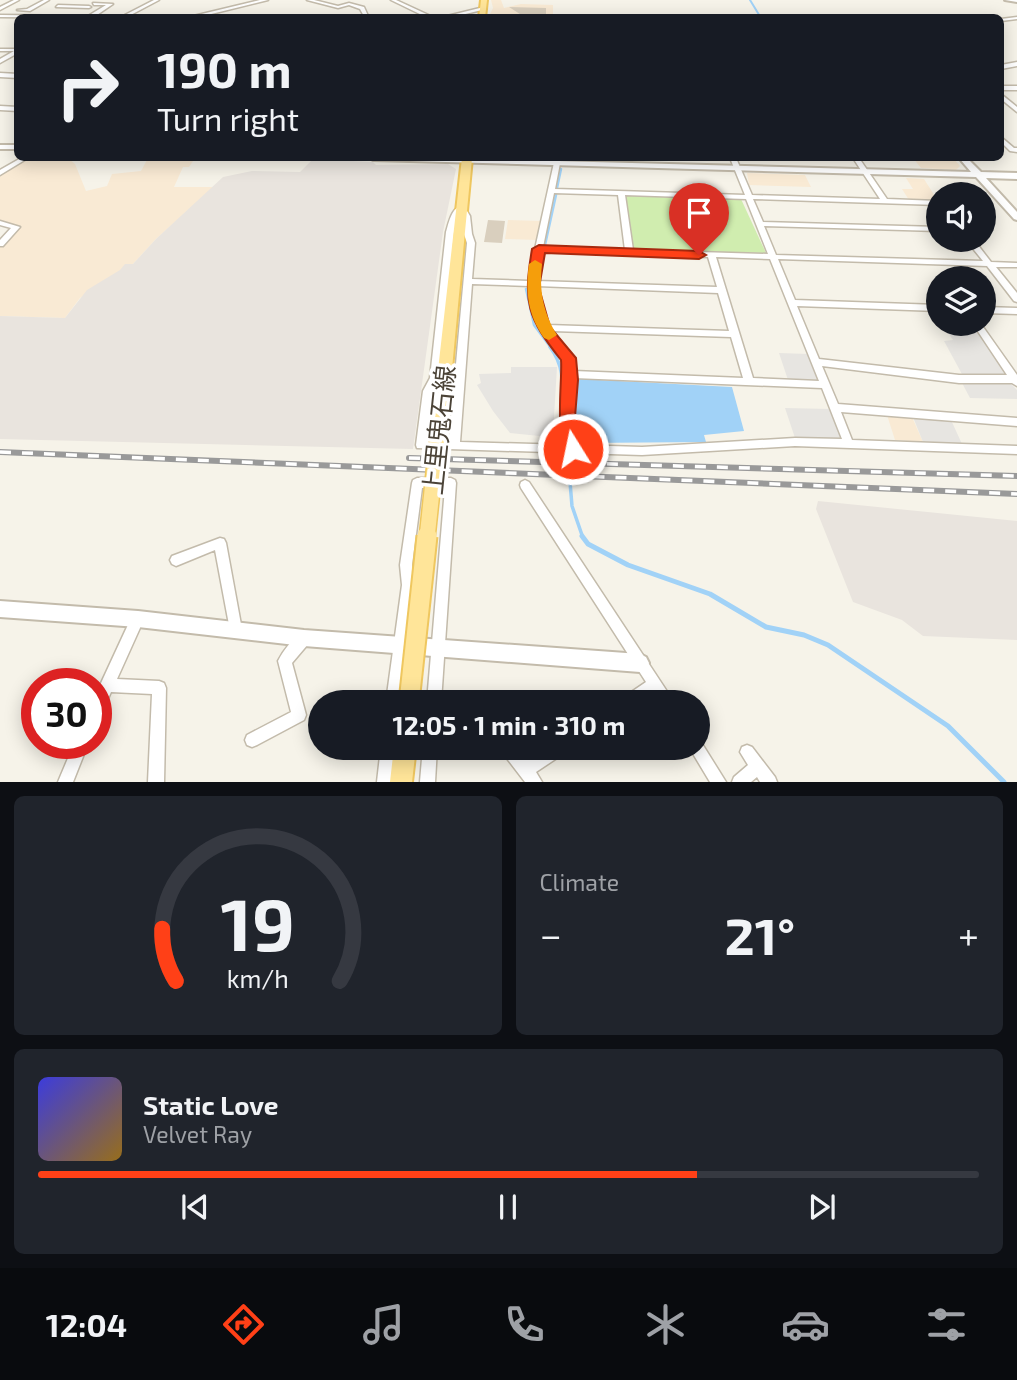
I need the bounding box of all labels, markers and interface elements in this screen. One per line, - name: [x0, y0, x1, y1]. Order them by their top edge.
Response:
- text: 190 m: [157, 39, 292, 98]
- icon: right: [42, 42, 133, 133]
- text: Turn right: [157, 99, 299, 137]
- map controls: [926, 182, 996, 336]
- button: sound: [926, 182, 996, 252]
- pin: [669, 183, 729, 255]
- icon: arrive: [680, 194, 718, 232]
- button: layers: [926, 266, 996, 336]
- street label: 上里鬼石線: [416, 364, 460, 496]
- position arrow: [536, 412, 610, 486]
- speed limit sign: 30: [21, 668, 112, 759]
- text: 12:05 · 1 min · 310 m: [393, 709, 625, 740]
- text: Climate: [540, 868, 619, 896]
- text: 19: [221, 879, 295, 967]
- text: 21°: [725, 903, 795, 965]
- text: −: [540, 911, 562, 957]
- text: +: [958, 911, 979, 957]
- text: km/h: [227, 963, 289, 993]
- text: Static Love: [143, 1089, 279, 1120]
- text: Velvet Ray: [143, 1120, 252, 1148]
- icon: previous: [176, 1188, 214, 1226]
- icon: pause: [489, 1188, 527, 1226]
- icon: next: [803, 1188, 841, 1226]
- icon: directions: [219, 1300, 268, 1349]
- icon: music: [359, 1300, 408, 1349]
- icon: phone: [500, 1300, 549, 1349]
- icon: climate: [641, 1300, 690, 1349]
- icon: car: [781, 1300, 830, 1349]
- icon: filters: [922, 1300, 971, 1349]
- text: 12:04: [46, 1305, 127, 1343]

